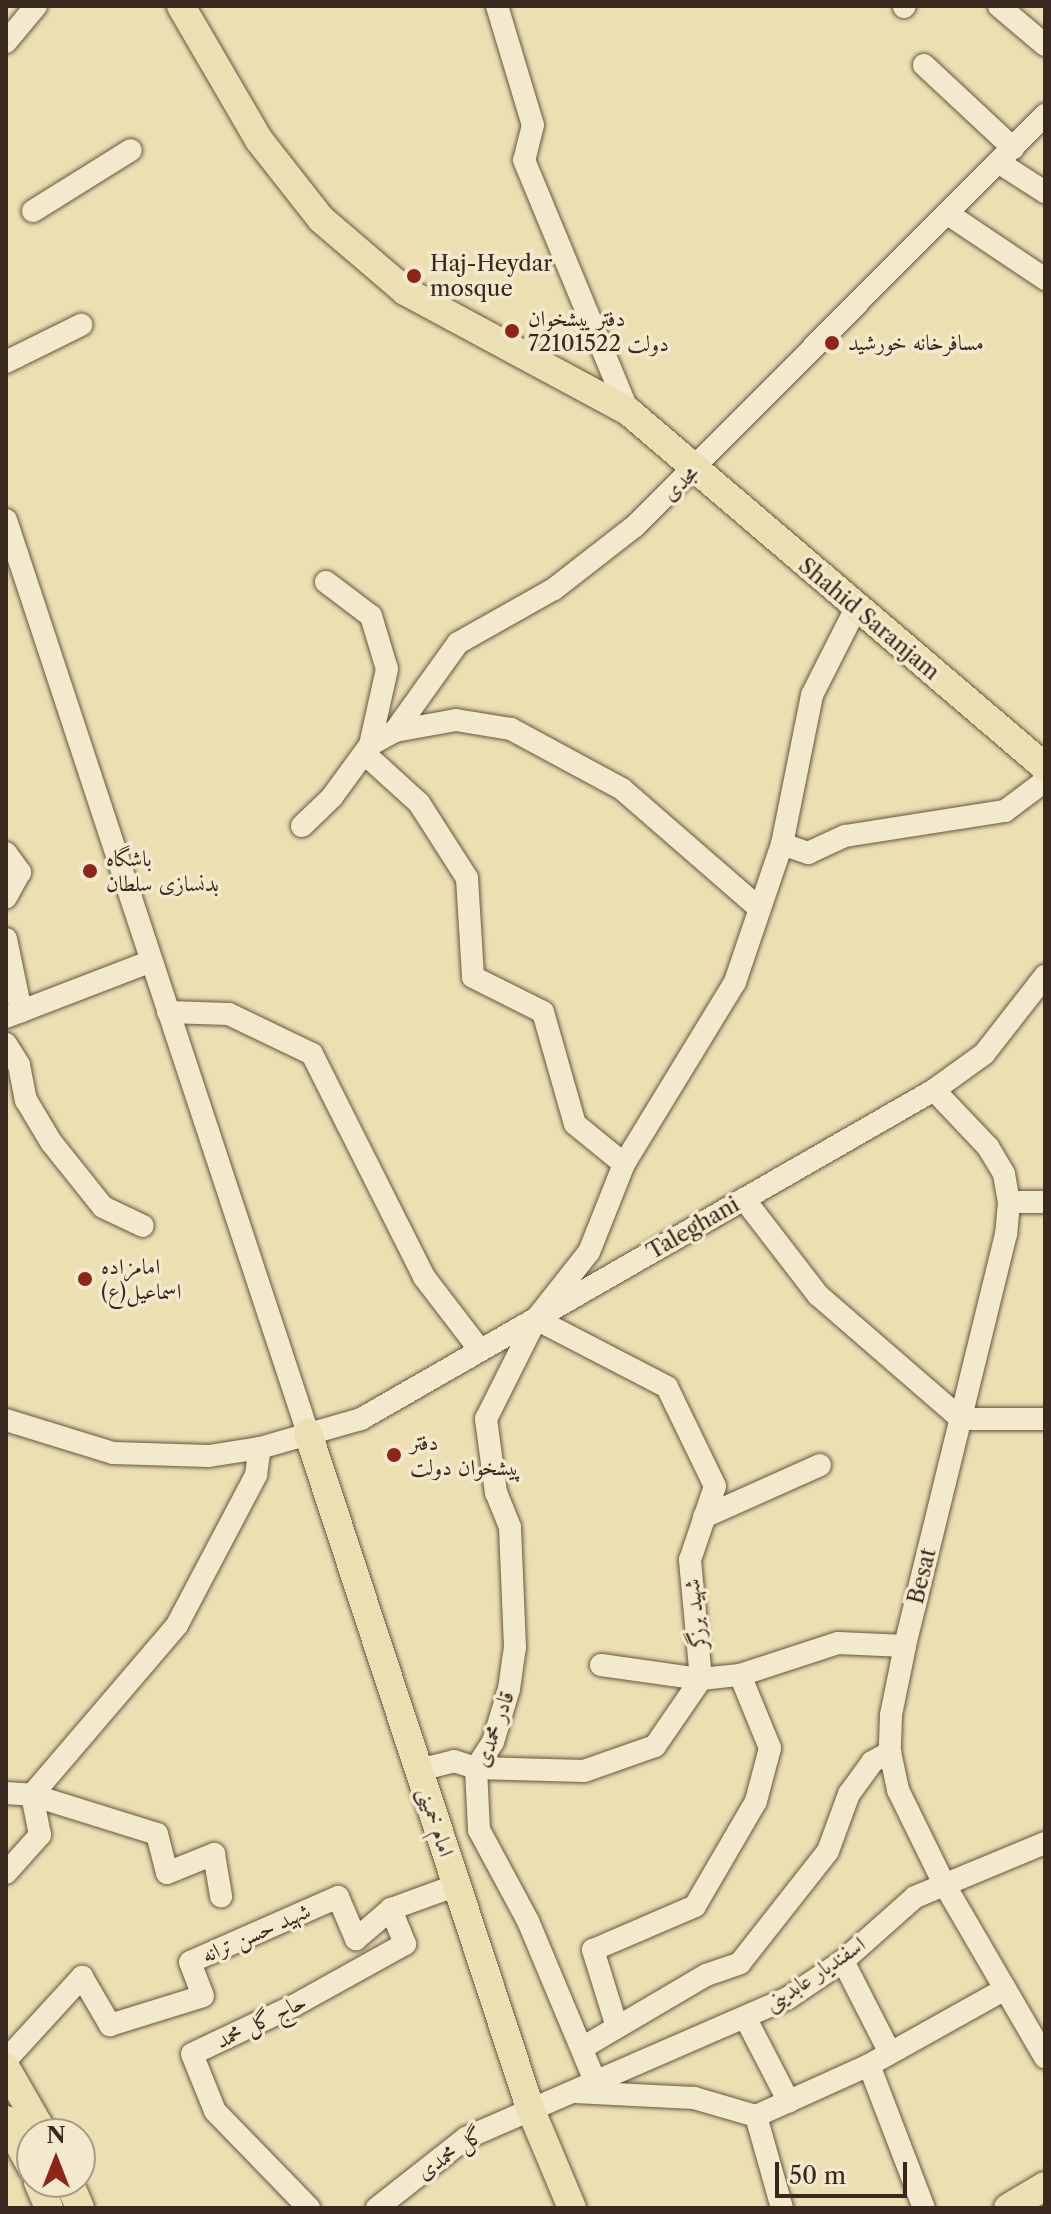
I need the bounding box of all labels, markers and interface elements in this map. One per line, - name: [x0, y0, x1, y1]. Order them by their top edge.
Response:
- place label: Haj-Heydar mosque: [430, 250, 553, 302]
- marker: Haj-Heydar mosque: [405, 267, 423, 285]
- place label: دفتر پیشخوان دولت 72101522: [528, 305, 669, 356]
- marker: دفتر پیشخوان دولت 72101522: [503, 322, 521, 340]
- place label: مسافرخانه خورشید: [848, 330, 984, 356]
- marker: مسافرخانه خورشید: [823, 334, 841, 352]
- street label: مجدی: [656, 459, 704, 507]
- street label: Shahid Saranjam: [793, 552, 945, 686]
- place label: باشگاه بدنسازی سلطان: [106, 845, 219, 896]
- marker: باشگاه بدنسازی سلطان: [81, 862, 99, 880]
- street label: Taleghani: [642, 1191, 744, 1265]
- place label: امامزاده اسماعیل(ع): [101, 1253, 181, 1304]
- marker: امامزاده اسماعیل(ع): [76, 1270, 94, 1288]
- place label: دفتر پیشخوان دولت: [410, 1429, 521, 1480]
- marker: دفتر پیشخوان دولت: [385, 1446, 403, 1464]
- street label: Besat: [902, 1545, 942, 1607]
- street label: شهید برزگر: [678, 1578, 712, 1650]
- street label: قادر محمدی: [468, 1687, 520, 1771]
- street label: امام خمینی: [412, 1784, 460, 1860]
- street label: شهید حسن ترانه: [198, 1897, 314, 1969]
- street label: اسفندیار عابدینی: [760, 1931, 870, 2017]
- street label: حاج گل محمد: [212, 1988, 310, 2054]
- north arrow: [16, 2118, 96, 2198]
- street label: گل محمدی: [411, 2121, 489, 2185]
- text: N: [46, 2122, 66, 2149]
- scale bar: [779, 2146, 911, 2196]
- text: 50 m: [789, 2161, 846, 2190]

